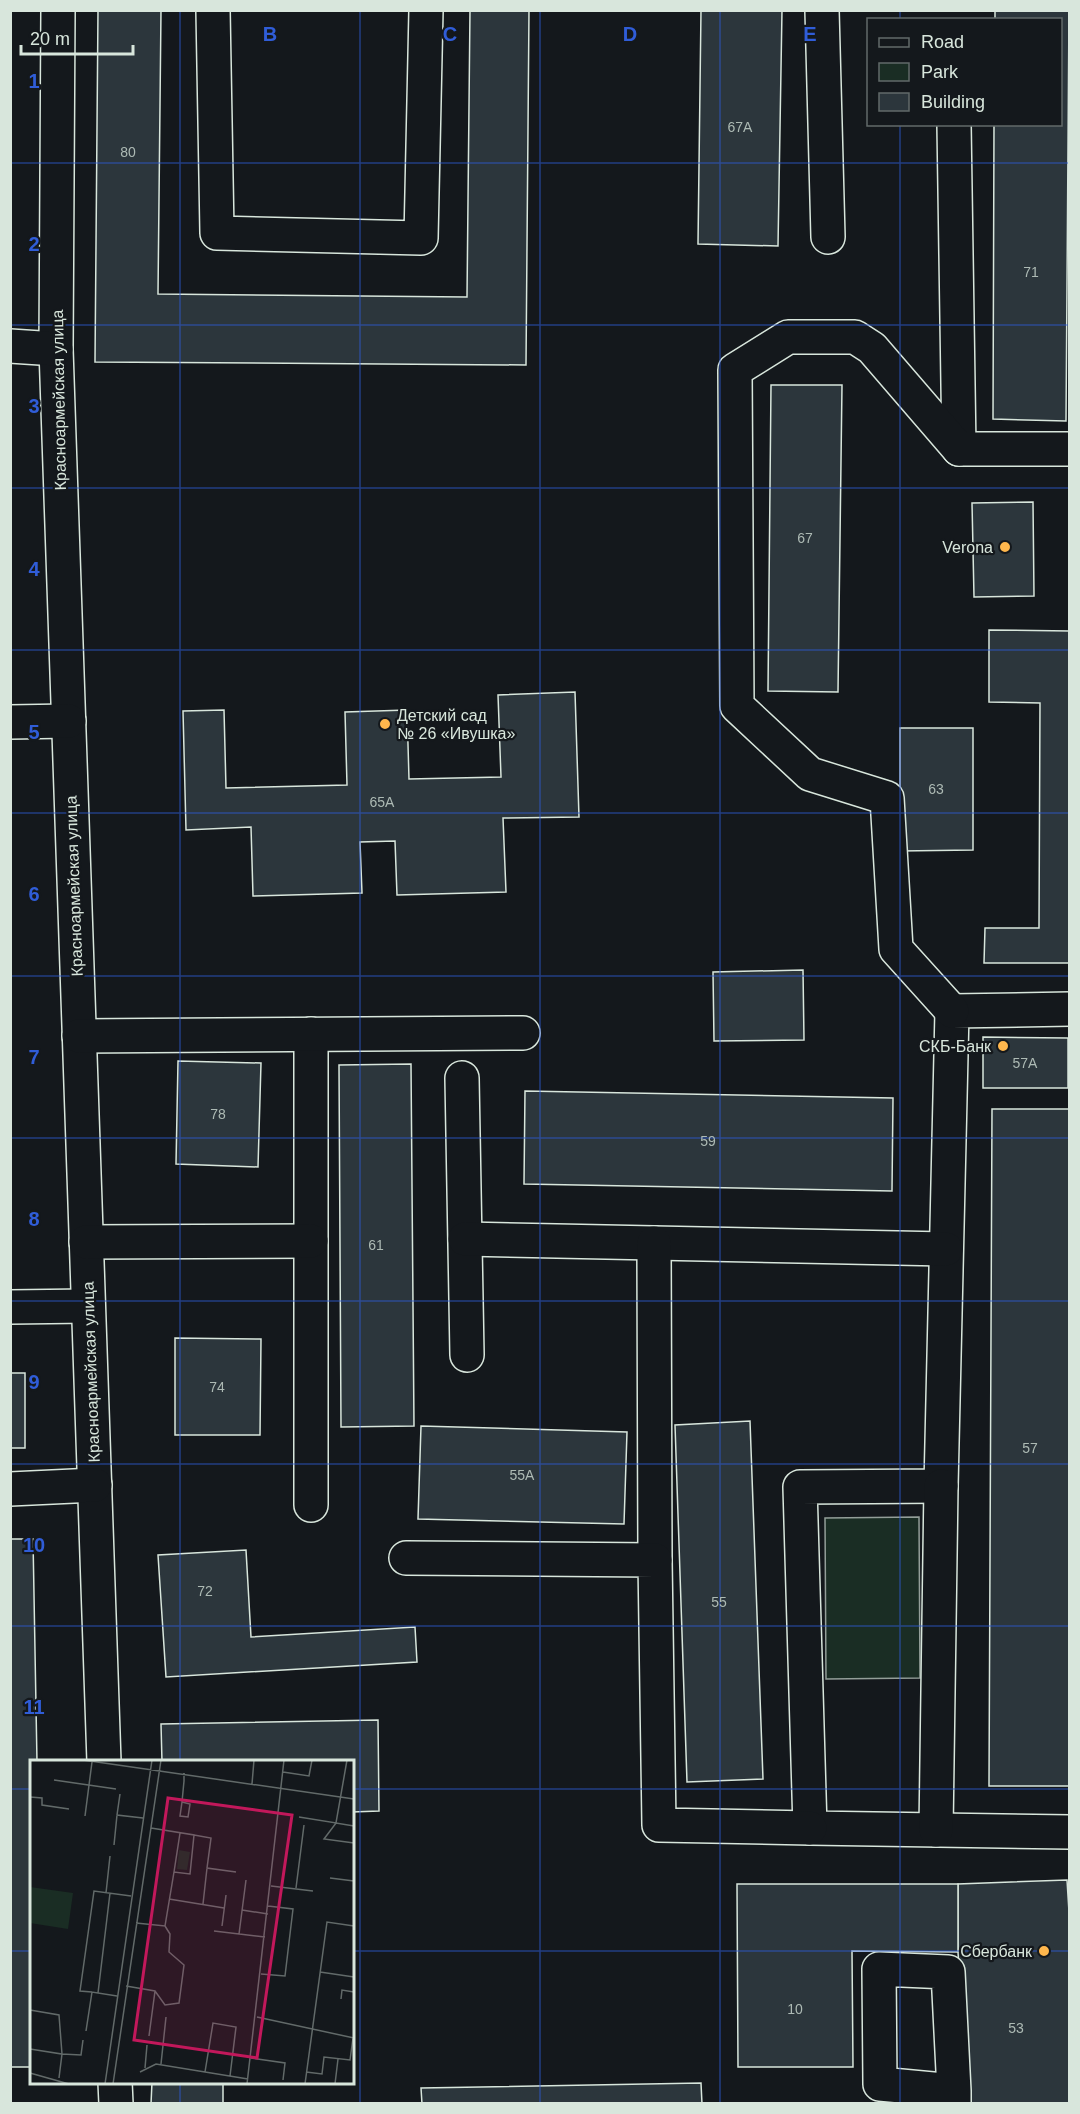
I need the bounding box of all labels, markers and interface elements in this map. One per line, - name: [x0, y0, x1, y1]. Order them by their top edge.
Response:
- scale bar: [21, 18, 134, 56]
- legend: [867, 18, 1062, 126]
- text: B: [263, 23, 277, 45]
- text: C: [443, 23, 457, 45]
- text: D: [623, 23, 637, 45]
- text: E: [803, 23, 817, 45]
- text: 20 m: [30, 29, 70, 49]
- text: Road: [921, 32, 964, 52]
- text: Park: [921, 62, 959, 82]
- text: 1: [28, 70, 40, 92]
- text: Building: [921, 92, 985, 112]
- house number: 67А: [728, 119, 753, 135]
- house number: 80: [120, 144, 136, 160]
- text: 2: [28, 233, 40, 255]
- house number: 71: [1023, 264, 1039, 280]
- street label: Красноармейская улица: [49, 309, 69, 491]
- text: 3: [28, 395, 40, 417]
- house number: 67: [797, 530, 813, 546]
- place label: Verona: [942, 539, 993, 556]
- marker: Verona: [998, 540, 1012, 554]
- text: 4: [28, 558, 40, 580]
- place label: Детский сад № 26 «Ивушка»: [397, 707, 515, 742]
- marker: Детский сад № 26 «Ивушка»: [378, 717, 392, 731]
- text: 5: [28, 721, 40, 743]
- house number: 63: [928, 781, 944, 797]
- house number: 65А: [370, 794, 395, 810]
- street label: Красноармейская улица: [62, 795, 86, 977]
- text: 6: [28, 883, 40, 905]
- place label: СКБ-Банк: [919, 1038, 992, 1055]
- marker: СКБ-Банк: [996, 1039, 1010, 1053]
- text: 7: [28, 1046, 40, 1068]
- house number: 57А: [1013, 1055, 1038, 1071]
- house number: 78: [210, 1106, 226, 1122]
- house number: 59: [700, 1133, 716, 1149]
- text: 8: [28, 1208, 40, 1230]
- house number: 61: [368, 1237, 384, 1253]
- street label: Красноармейская улица: [79, 1281, 103, 1463]
- text: 9: [28, 1371, 40, 1393]
- house number: 74: [209, 1379, 225, 1395]
- house number: 57: [1022, 1440, 1038, 1456]
- house number: 55А: [510, 1467, 535, 1483]
- text: 10: [23, 1534, 45, 1556]
- house number: 72: [197, 1583, 213, 1599]
- house number: 55: [711, 1594, 727, 1610]
- text: 11: [23, 1696, 45, 1718]
- inset map: [30, 1760, 354, 2084]
- place label: Сбербанк: [960, 1943, 1033, 1960]
- marker: Сбербанк: [1037, 1944, 1051, 1958]
- house number: 10: [787, 2001, 803, 2017]
- house number: 53: [1008, 2020, 1024, 2036]

